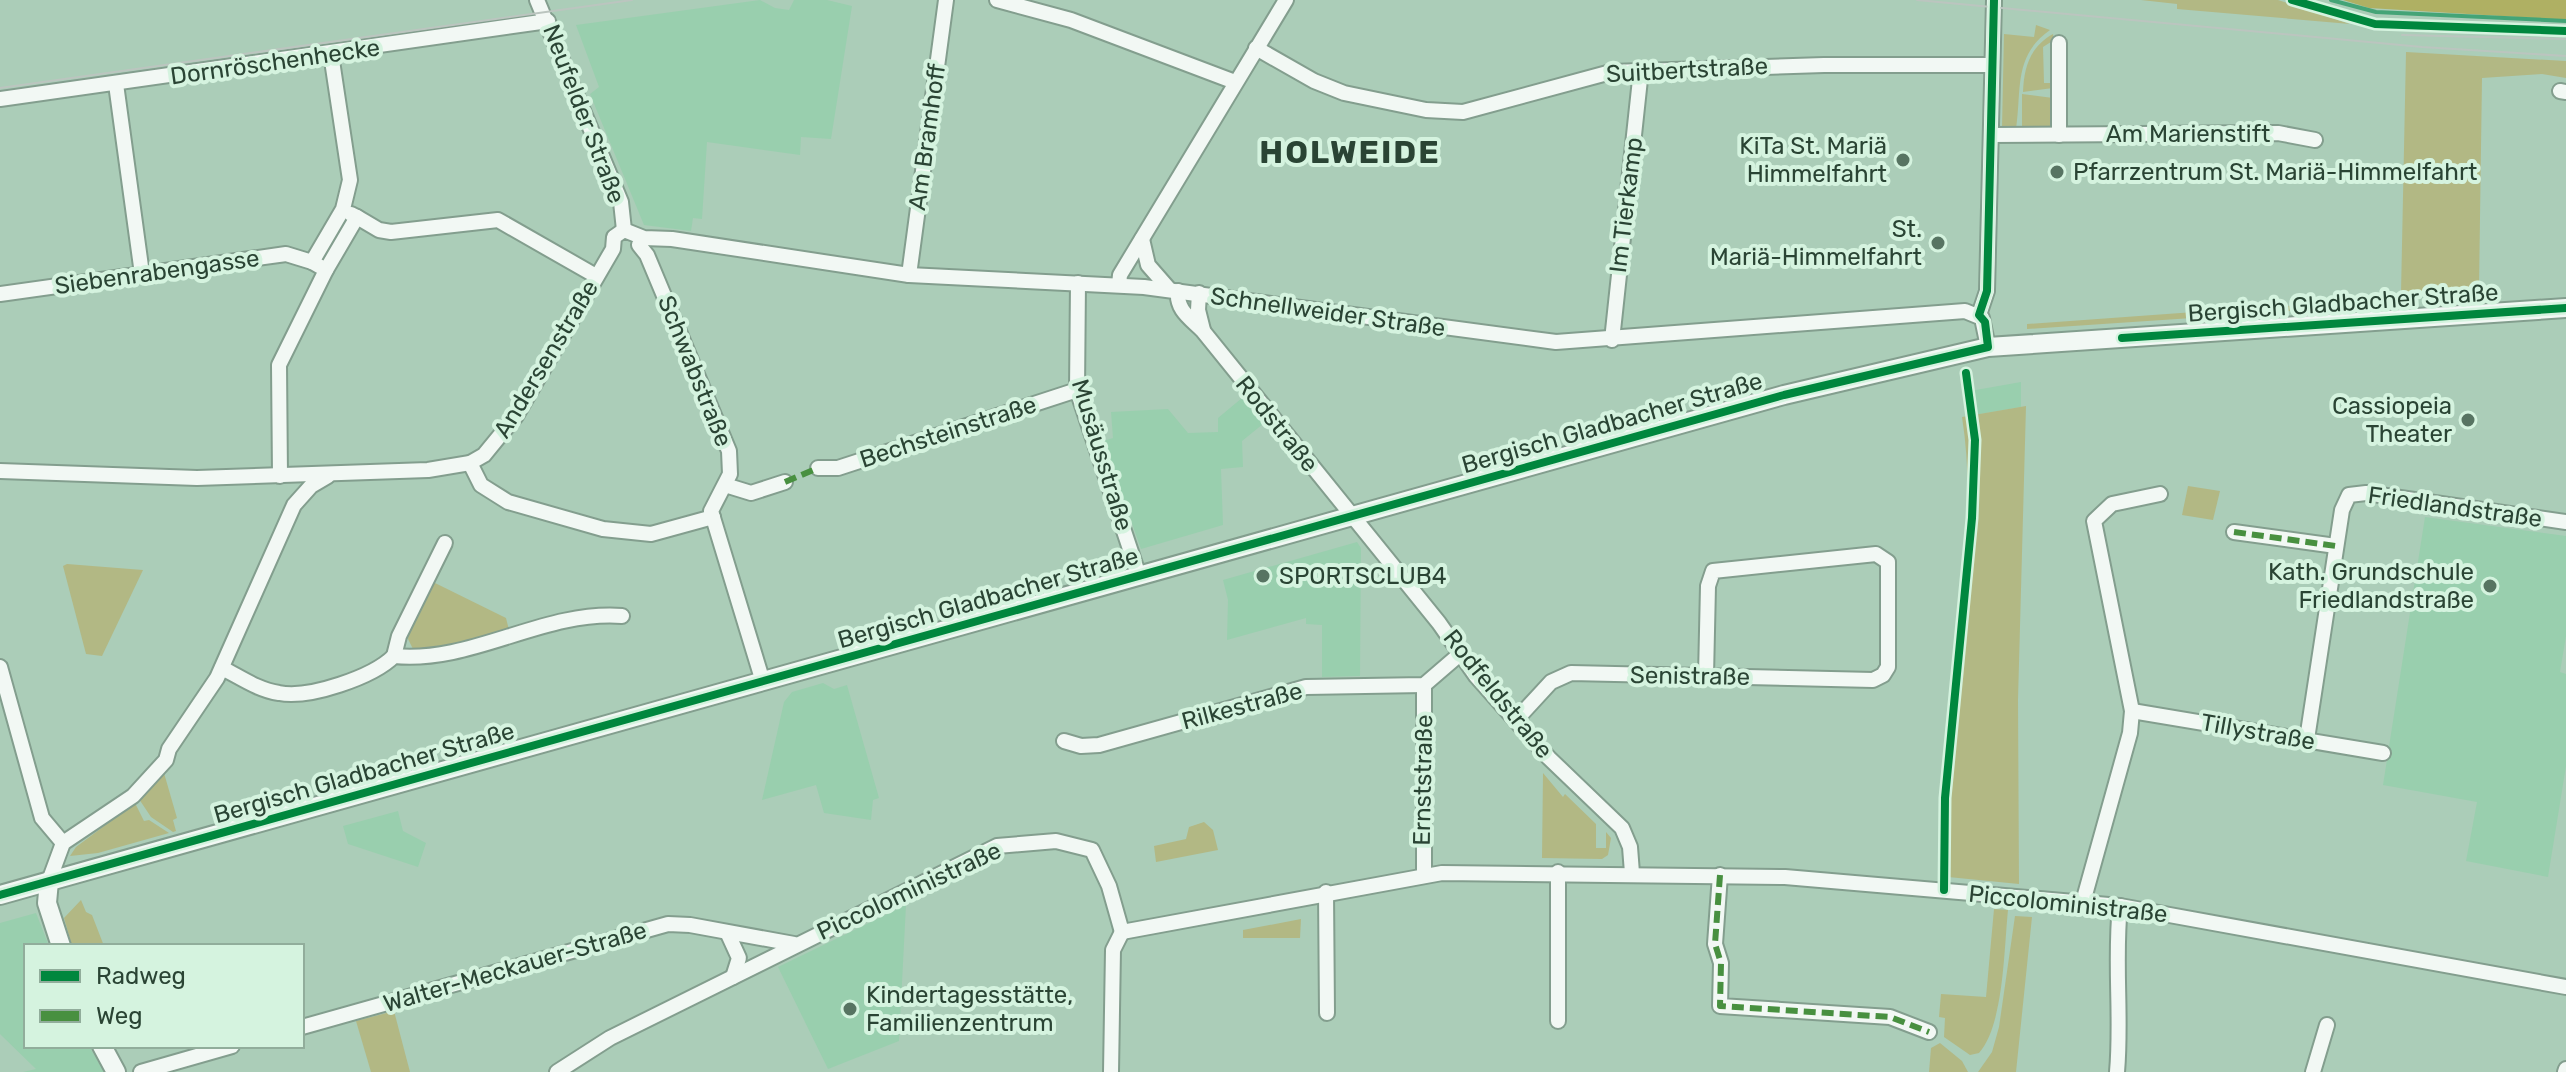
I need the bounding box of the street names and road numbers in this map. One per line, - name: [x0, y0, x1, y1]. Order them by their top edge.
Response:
- street label: Neufelder Straße: [537, 21, 631, 207]
- street label: Dornröschenhecke: [168, 33, 382, 91]
- street label: Suitbertstraße: [1605, 52, 1769, 88]
- street label: Am Bramhoff: [903, 62, 951, 212]
- street label: Am Marienstift: [2106, 120, 2270, 148]
- street label: Im Tierkamp: [1604, 136, 1648, 274]
- street label: Siebenrabengasse: [53, 244, 261, 300]
- street label: Andersenstraße: [488, 275, 604, 443]
- street label: Bergisch Gladbacher Straße: [2187, 278, 2499, 328]
- street label: Schnellweider Straße: [1209, 282, 1447, 342]
- street label: Schwabstraße: [652, 291, 738, 451]
- street label: Bergisch Gladbacher Straße: [1458, 367, 1766, 479]
- street label: Rodstraße: [1230, 371, 1324, 477]
- street label: Musäusstraße: [1066, 376, 1138, 534]
- street label: Bechsteinstraße: [856, 390, 1040, 474]
- street label: Friedlandstraße: [2366, 481, 2544, 533]
- street label: Bergisch Gladbacher Straße: [834, 542, 1142, 654]
- street label: Rodfeldstraße: [1438, 624, 1558, 764]
- street label: Senistraße: [1630, 661, 1750, 691]
- street label: Rilkestraße: [1179, 676, 1305, 736]
- street label: Tillystraße: [2199, 708, 2317, 756]
- street label: Ernststraße: [1408, 714, 1438, 846]
- street label: Bergisch Gladbacher Straße: [210, 717, 518, 829]
- street label: Piccoloministraße: [812, 836, 1006, 946]
- street label: Piccoloministraße: [1967, 880, 2169, 928]
- street label: Walter-Meckauer-Straße: [380, 916, 650, 1018]

